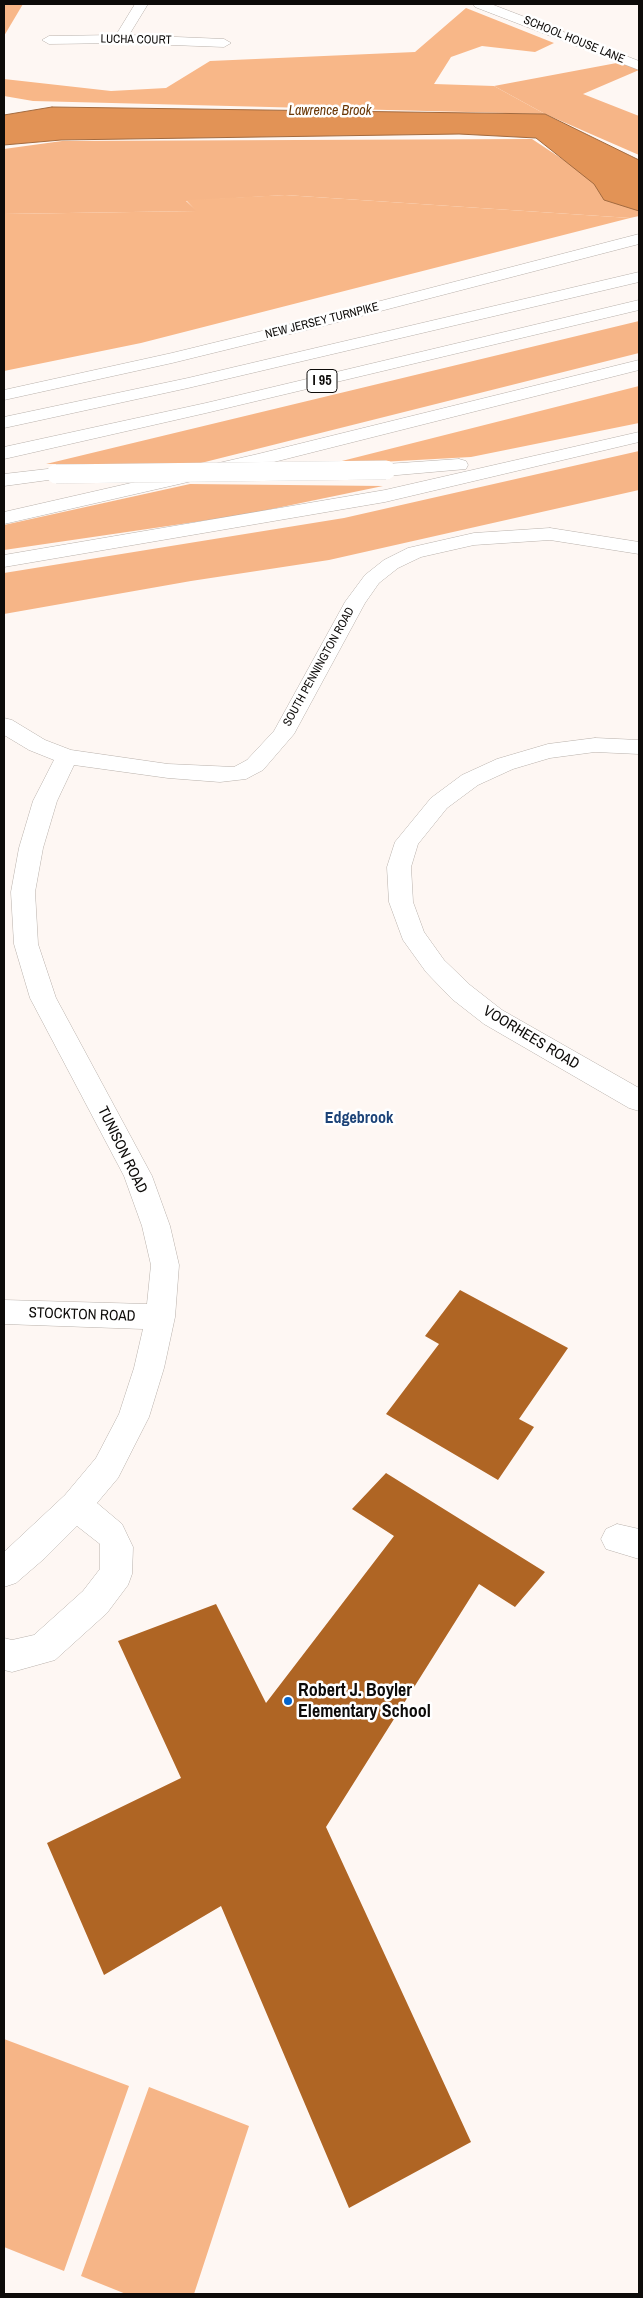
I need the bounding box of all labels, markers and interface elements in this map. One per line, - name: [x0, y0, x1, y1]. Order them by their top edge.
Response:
- street label: SCHOOL HOUSE LANE: [521, 13, 627, 67]
- street label: LUCHA COURT: [100, 32, 172, 48]
- water label: Lawrence Brook: [289, 103, 371, 119]
- street label: NEW JERSEY TURNPIKE: [264, 300, 380, 342]
- road number: I 95: [307, 370, 337, 392]
- street label: SOUTH PENNINGTON ROAD: [280, 605, 358, 729]
- street label: VOORHEES ROAD: [480, 1002, 582, 1074]
- street label: TUNISON ROAD: [93, 1104, 151, 1196]
- district label: Edgebrook: [325, 1109, 393, 1129]
- street label: STOCKTON ROAD: [28, 1304, 136, 1326]
- place label: Robert J. Boyler Elementary School: [298, 1680, 431, 1722]
- marker: Robert J. Boyler Elementary School: [282, 1695, 294, 1707]

